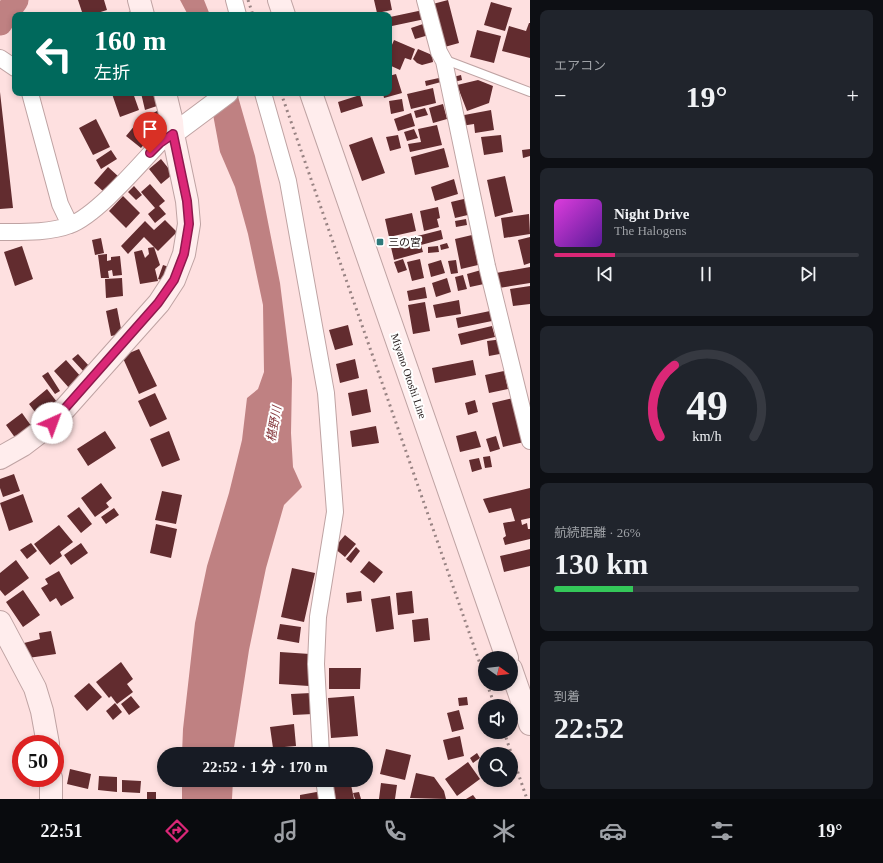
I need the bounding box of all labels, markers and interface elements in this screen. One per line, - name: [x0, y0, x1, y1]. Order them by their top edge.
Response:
- text: 160 m: [94, 25, 166, 56]
- icon: left: [28, 28, 80, 80]
- text: エアコン: [554, 58, 606, 73]
- text: 左折: [94, 63, 130, 83]
- text: 19°: [686, 80, 728, 113]
- text: −: [554, 83, 566, 108]
- text: +: [847, 83, 859, 108]
- pin: [133, 112, 167, 153]
- icon: arrive: [139, 118, 161, 140]
- text: Night Drive: [614, 206, 689, 222]
- text: The Halogens: [614, 223, 687, 238]
- place label: 三の宮: [388, 236, 421, 248]
- marker: 三の宮: [375, 237, 385, 247]
- icon: previous: [594, 263, 616, 285]
- icon: pause: [695, 263, 717, 285]
- icon: next: [797, 263, 819, 285]
- street label: Miyano Otoshi Line: [389, 332, 429, 420]
- text: 49: [686, 383, 727, 429]
- position arrow: [31, 402, 73, 444]
- water label: 椹野川: [264, 403, 284, 443]
- text: km/h: [692, 428, 721, 444]
- text: 航続距離 · 26%: [554, 525, 641, 540]
- text: 130 km: [554, 547, 648, 580]
- north arrow: [478, 651, 518, 691]
- map controls: [478, 651, 518, 787]
- text: 到着: [554, 689, 580, 704]
- button: sound: [478, 699, 518, 739]
- text: 22:52: [554, 711, 624, 744]
- speed limit sign: 50: [12, 735, 64, 787]
- button: search: [478, 747, 518, 787]
- text: 22:52 · 1 分 · 170 m: [203, 759, 328, 775]
- icon: directions: [163, 817, 191, 845]
- icon: music: [272, 817, 300, 845]
- icon: phone: [381, 817, 409, 845]
- icon: climate: [490, 817, 518, 845]
- icon: car: [599, 817, 627, 845]
- icon: filters: [708, 817, 736, 845]
- text: 22:51: [40, 821, 82, 841]
- text: 19°: [817, 821, 842, 841]

